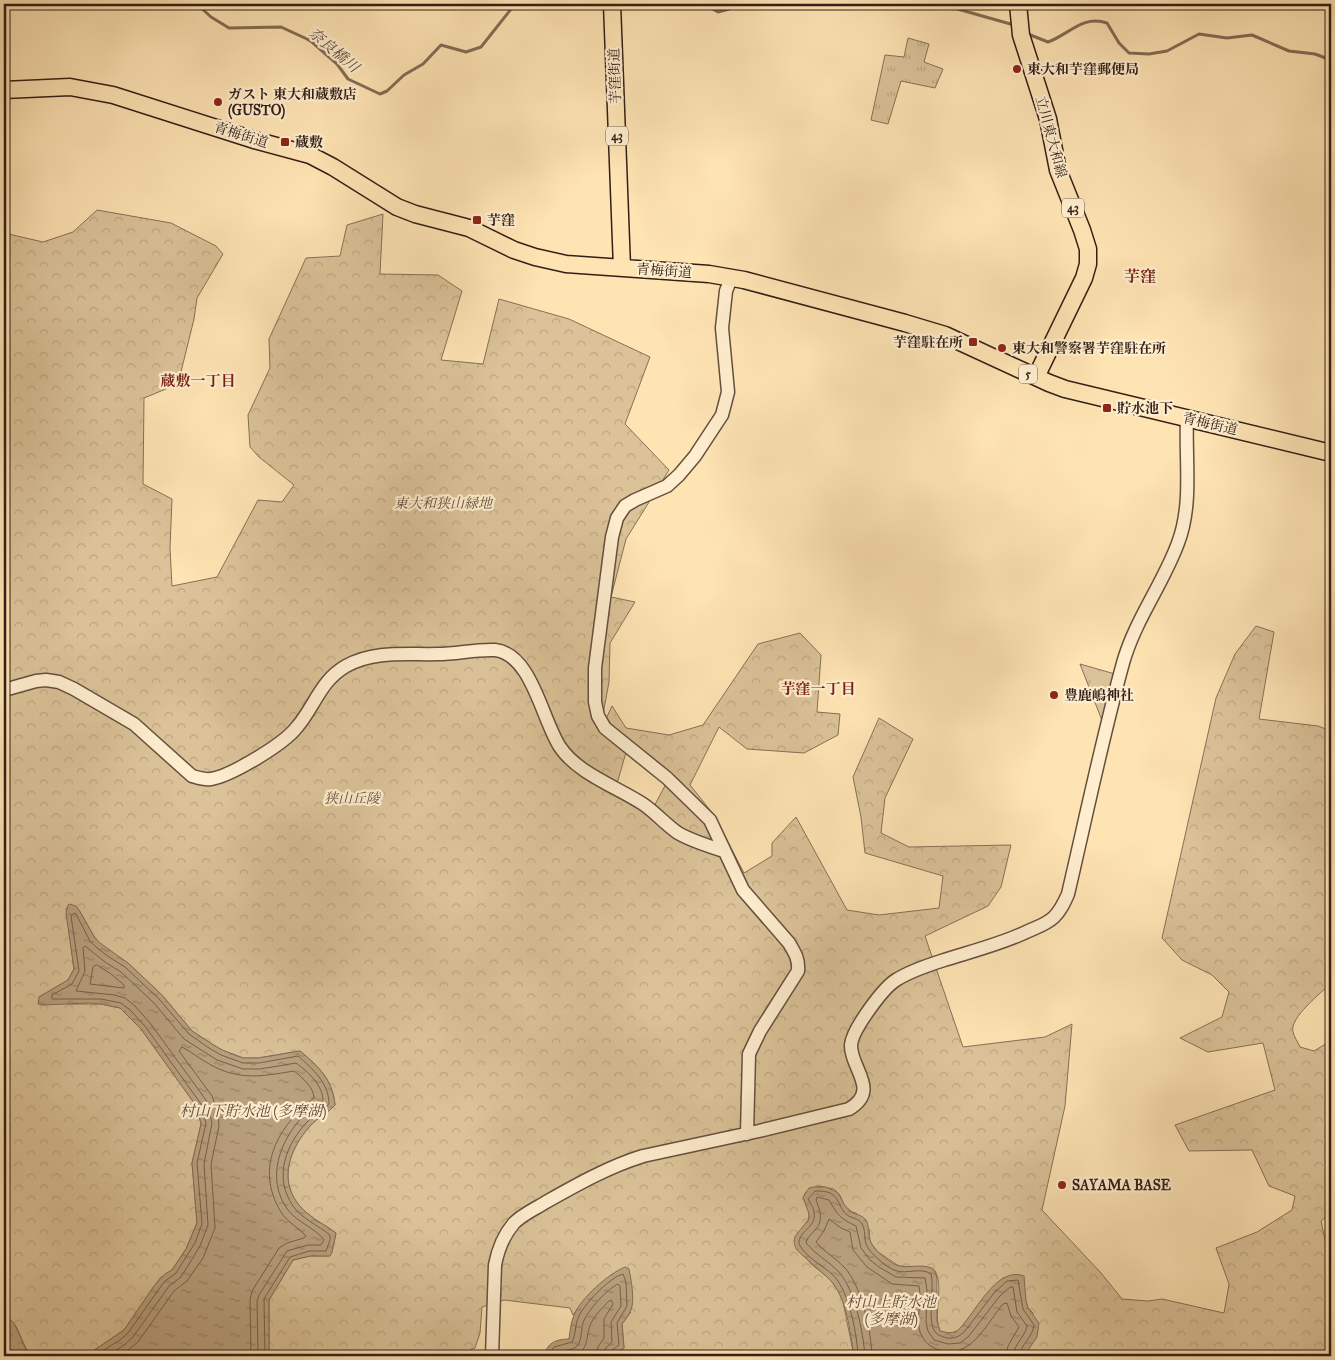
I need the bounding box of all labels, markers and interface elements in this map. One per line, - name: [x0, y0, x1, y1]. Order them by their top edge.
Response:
- water label: 奈良橋川: [305, 24, 364, 77]
- street label: 芋窪街道: [606, 48, 624, 104]
- place label: 東大和芋窪郵便局: [1027, 61, 1139, 78]
- marker: 東大和芋窪郵便局: [1011, 63, 1023, 75]
- place label: ガスト 東大和蔵敷店 (GUSTO): [228, 86, 357, 120]
- street label: 立川東大和線: [1032, 94, 1070, 180]
- marker: ガスト 東大和蔵敷店 (GUSTO): [212, 96, 224, 108]
- street label: 青梅街道: [212, 119, 270, 151]
- road number: 43: [606, 126, 628, 146]
- place label: 蔵敷: [295, 134, 323, 151]
- marker: 蔵敷: [279, 136, 291, 148]
- road number: 43: [1062, 198, 1084, 218]
- place label: 芋窪: [487, 212, 515, 229]
- marker: 芋窪: [471, 214, 483, 226]
- street label: 青梅街道: [635, 261, 693, 281]
- district label: 芋窪: [1124, 267, 1156, 286]
- place label: 芋窪駐在所: [893, 334, 963, 351]
- marker: 芋窪駐在所: [967, 336, 979, 348]
- place label: 東大和警察署芋窪駐在所: [1012, 340, 1166, 357]
- marker: 東大和警察署芋窪駐在所: [996, 342, 1008, 354]
- road number: 5: [1019, 364, 1037, 384]
- district label: 蔵敷一丁目: [160, 372, 236, 390]
- place label: 貯水池下: [1117, 400, 1173, 417]
- marker: 貯水池下: [1101, 402, 1113, 414]
- street label: 青梅街道: [1181, 409, 1239, 439]
- park label: 東大和狭山緑地: [394, 495, 494, 512]
- district label: 芋窪一丁目: [780, 680, 856, 698]
- place label: 豊鹿嶋神社: [1064, 687, 1134, 704]
- marker: 豊鹿嶋神社: [1048, 689, 1060, 701]
- park label: 狭山丘陵: [324, 790, 382, 807]
- water label: 村山下貯水池 (多摩湖): [180, 1102, 326, 1121]
- place label: SAYAMA BASE: [1072, 1177, 1171, 1194]
- marker: SAYAMA BASE: [1056, 1179, 1068, 1191]
- water label: 村山上貯水池 (多摩湖): [846, 1293, 938, 1329]

